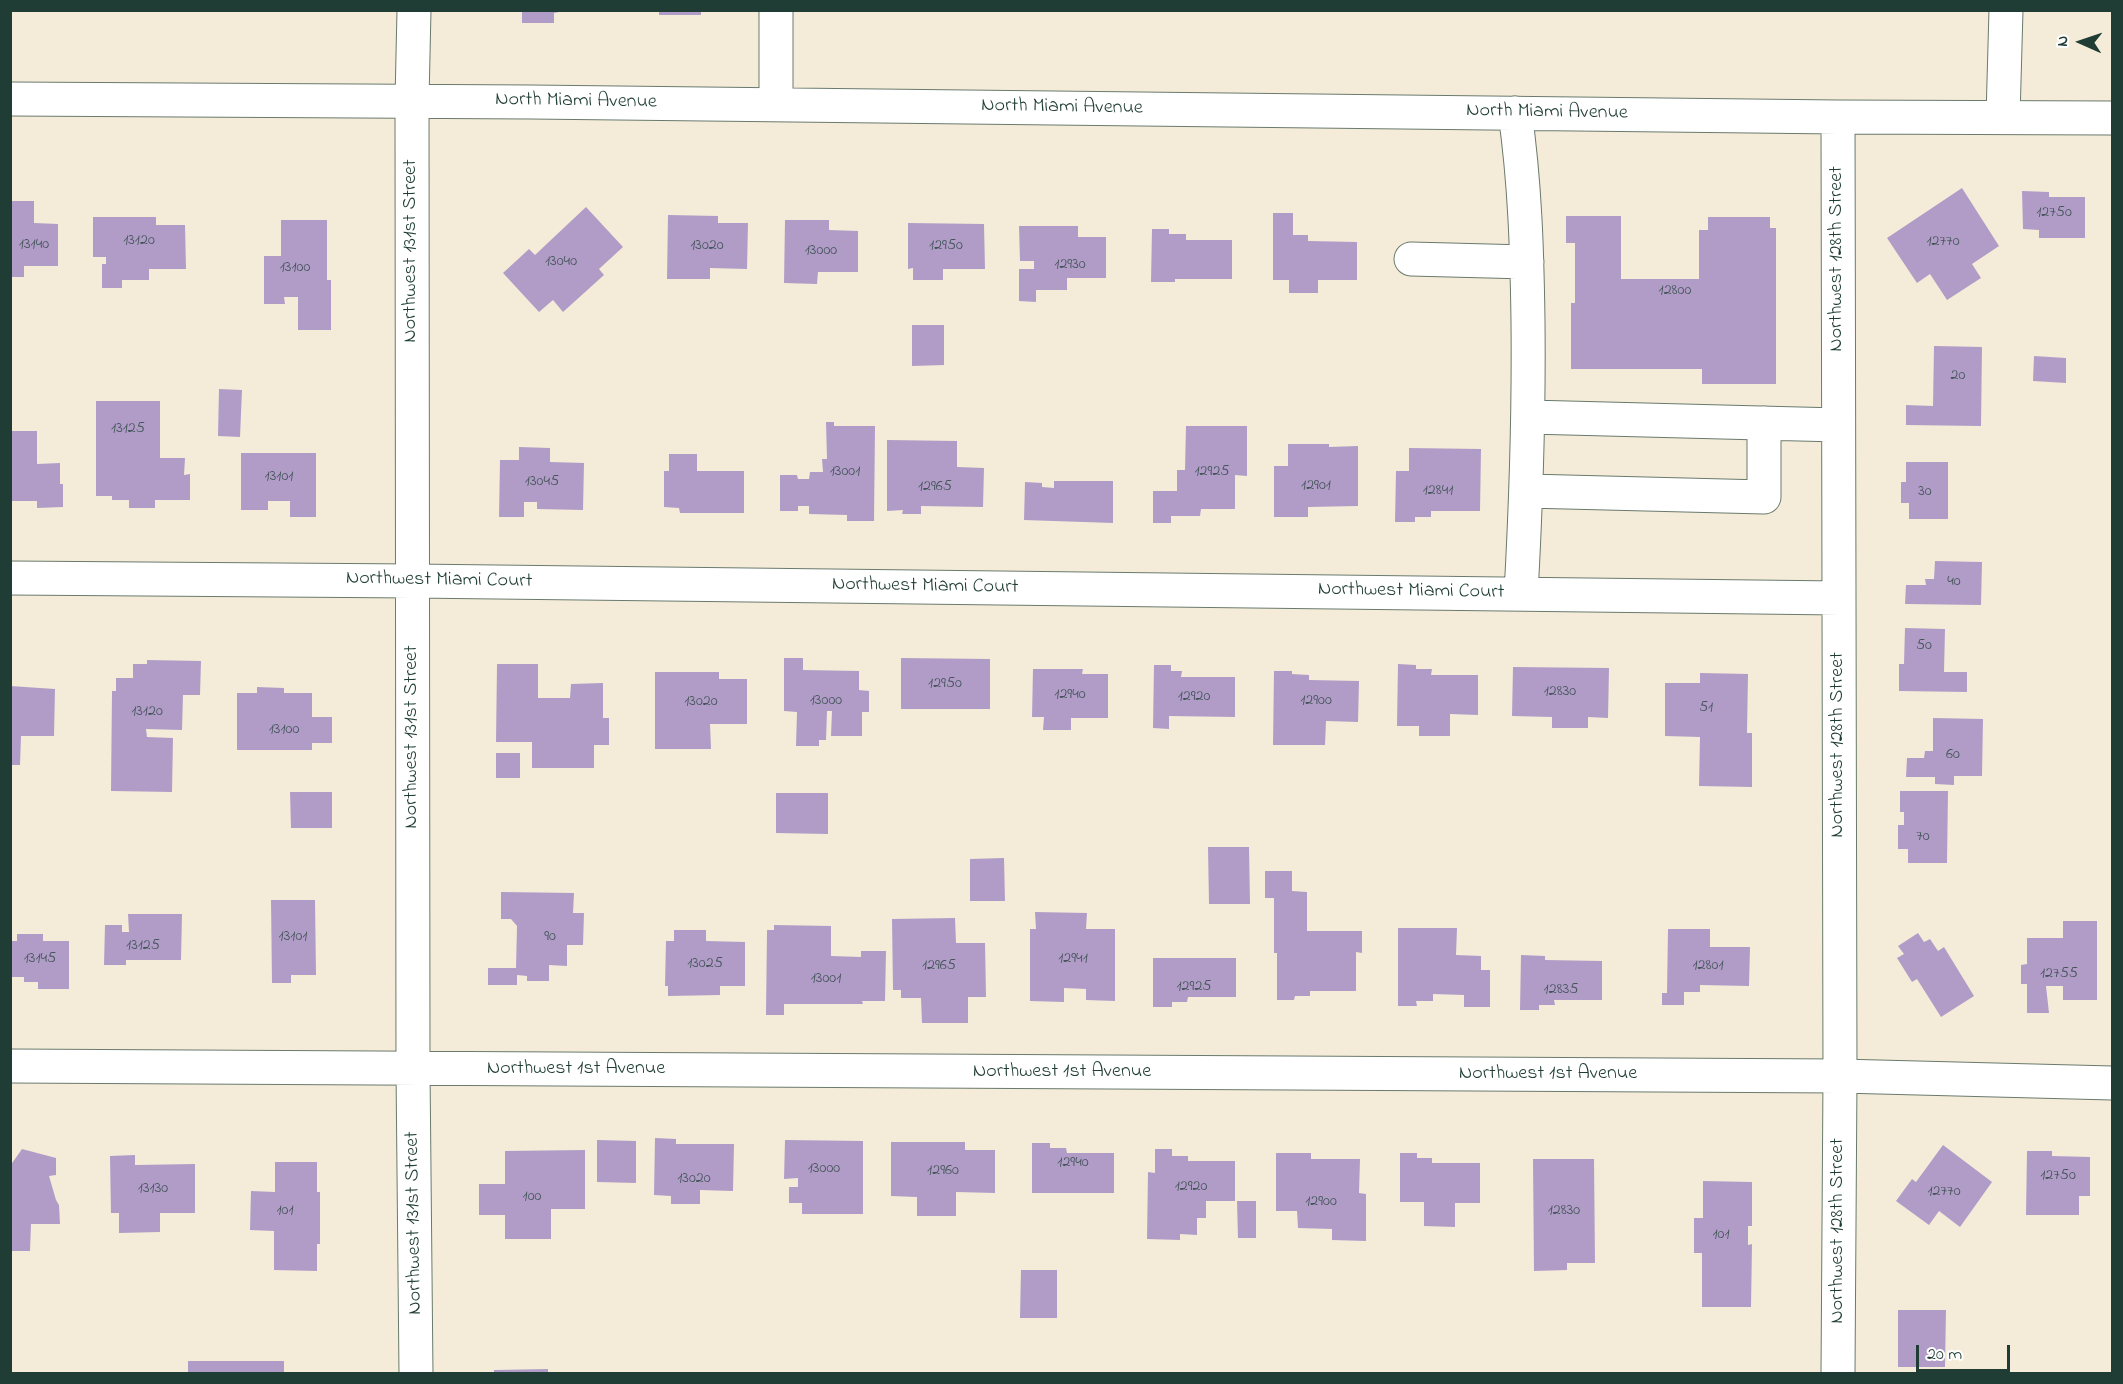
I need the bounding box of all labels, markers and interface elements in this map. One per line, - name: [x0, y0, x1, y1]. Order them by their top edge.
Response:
- north arrow: [2051, 12, 2111, 72]
- text: N: [2051, 35, 2075, 47]
- street label: North Miami Avenue: [495, 89, 657, 115]
- street label: North Miami Avenue: [981, 95, 1143, 121]
- street label: North Miami Avenue: [1466, 100, 1628, 126]
- street label: Northwest 131st Street: [400, 159, 424, 343]
- street label: Northwest 128th Street: [1826, 166, 1850, 352]
- house number: 12750: [2036, 203, 2072, 223]
- house number: 13120: [123, 231, 155, 251]
- house number: 12770: [1926, 232, 1960, 252]
- house number: 13140: [19, 235, 49, 255]
- house number: 13020: [690, 236, 724, 256]
- house number: 12950: [929, 236, 963, 256]
- house number: 13000: [805, 241, 837, 261]
- house number: 13040: [545, 252, 577, 272]
- house number: 12930: [1054, 255, 1086, 275]
- house number: 13100: [280, 258, 310, 278]
- house number: 12800: [1659, 281, 1691, 301]
- house number: 20: [1951, 366, 1965, 386]
- house number: 13125: [111, 419, 145, 439]
- house number: 13001: [830, 462, 860, 482]
- house number: 12925: [1195, 462, 1229, 482]
- house number: 13101: [265, 467, 293, 487]
- house number: 13045: [525, 472, 559, 492]
- house number: 12901: [1301, 476, 1331, 496]
- house number: 12965: [918, 477, 952, 497]
- house number: 12841: [1423, 481, 1453, 501]
- house number: 30: [1918, 482, 1932, 502]
- street label: Northwest Miami Court: [345, 567, 533, 595]
- house number: 40: [1947, 572, 1961, 592]
- street label: Northwest Miami Court: [831, 573, 1019, 601]
- street label: Northwest Miami Court: [1317, 578, 1505, 606]
- house number: 50: [1916, 636, 1932, 656]
- street label: Northwest 131st Street: [401, 645, 425, 829]
- street label: Northwest 128th Street: [1827, 652, 1851, 838]
- house number: 12950: [928, 674, 962, 694]
- house number: 12830: [1544, 682, 1576, 702]
- house number: 12940: [1054, 685, 1086, 705]
- house number: 12920: [1178, 687, 1210, 707]
- house number: 13000: [810, 691, 842, 711]
- house number: 12900: [1300, 691, 1332, 711]
- house number: 13020: [684, 692, 718, 712]
- house number: 51: [1699, 698, 1713, 718]
- house number: 13120: [131, 702, 163, 722]
- house number: 13100: [269, 720, 299, 740]
- house number: 60: [1946, 745, 1960, 765]
- house number: 70: [1916, 827, 1930, 847]
- house number: 13101: [279, 927, 307, 947]
- house number: 90: [544, 927, 556, 947]
- house number: 13125: [126, 936, 160, 956]
- house number: 13145: [24, 949, 56, 969]
- house number: 12941: [1058, 949, 1088, 969]
- house number: 13025: [687, 954, 723, 974]
- house number: 12965: [922, 956, 956, 976]
- house number: 12801: [1692, 956, 1724, 976]
- house number: 12755: [2040, 964, 2078, 984]
- house number: 13001: [811, 969, 841, 989]
- house number: 12925: [1177, 977, 1211, 997]
- house number: 12835: [1544, 980, 1578, 1000]
- street label: Northwest 1st Avenue: [487, 1058, 665, 1082]
- street label: Northwest 1st Avenue: [973, 1061, 1151, 1085]
- street label: Northwest 1st Avenue: [1459, 1063, 1637, 1087]
- street label: Northwest 131st Street: [401, 1131, 429, 1315]
- street label: Northwest 128th Street: [1827, 1138, 1851, 1324]
- house number: 12940: [1057, 1153, 1089, 1173]
- house number: 13000: [808, 1159, 840, 1179]
- house number: 12960: [927, 1161, 959, 1181]
- house number: 12750: [2040, 1166, 2076, 1186]
- house number: 13020: [677, 1169, 711, 1189]
- house number: 12920: [1175, 1177, 1207, 1197]
- house number: 13130: [138, 1179, 168, 1199]
- house number: 12770: [1927, 1182, 1961, 1202]
- house number: 100: [523, 1187, 541, 1207]
- house number: 12900: [1305, 1192, 1337, 1212]
- house number: 101: [276, 1201, 294, 1221]
- house number: 12830: [1548, 1201, 1580, 1221]
- house number: 101: [1712, 1225, 1730, 1245]
- scale bar: [1919, 1333, 2014, 1371]
- text: 20 m: [1927, 1342, 1962, 1368]

